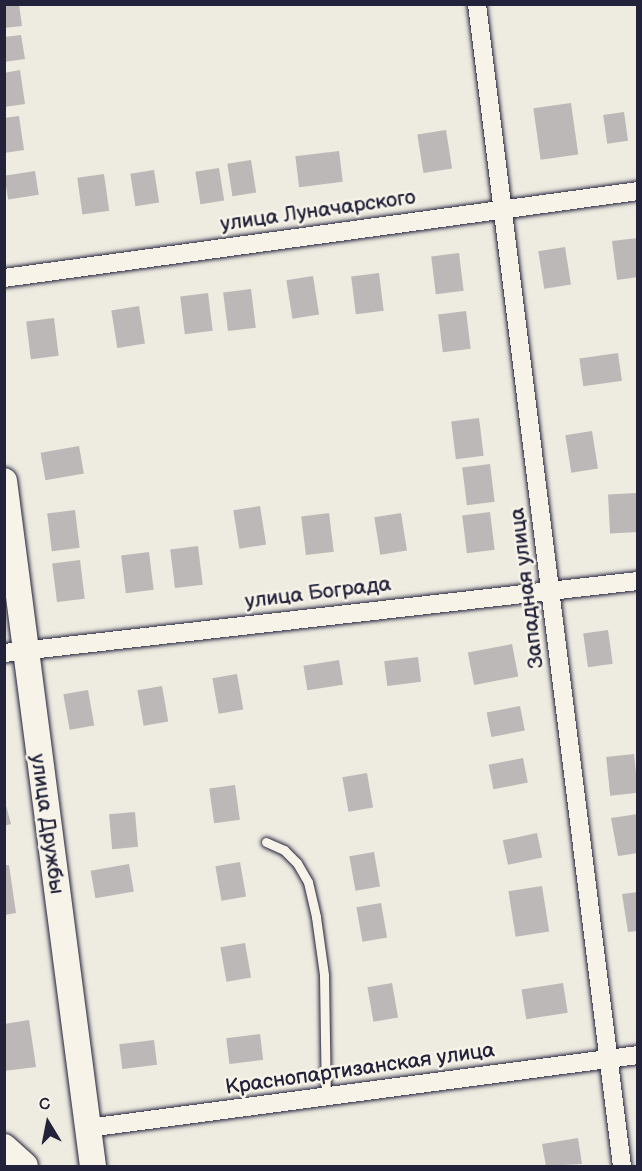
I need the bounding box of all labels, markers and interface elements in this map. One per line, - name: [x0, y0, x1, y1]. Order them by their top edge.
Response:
- street label: улица Луначарского: [219, 185, 417, 237]
- street label: Западная улица: [505, 506, 549, 670]
- street label: улица Бограда: [244, 572, 392, 614]
- street label: улица Дружбы: [25, 752, 69, 896]
- street label: Краснопартизанская улица: [224, 1038, 496, 1100]
- north arrow: [18, 1093, 78, 1153]
- text: С: [38, 1094, 52, 1115]

